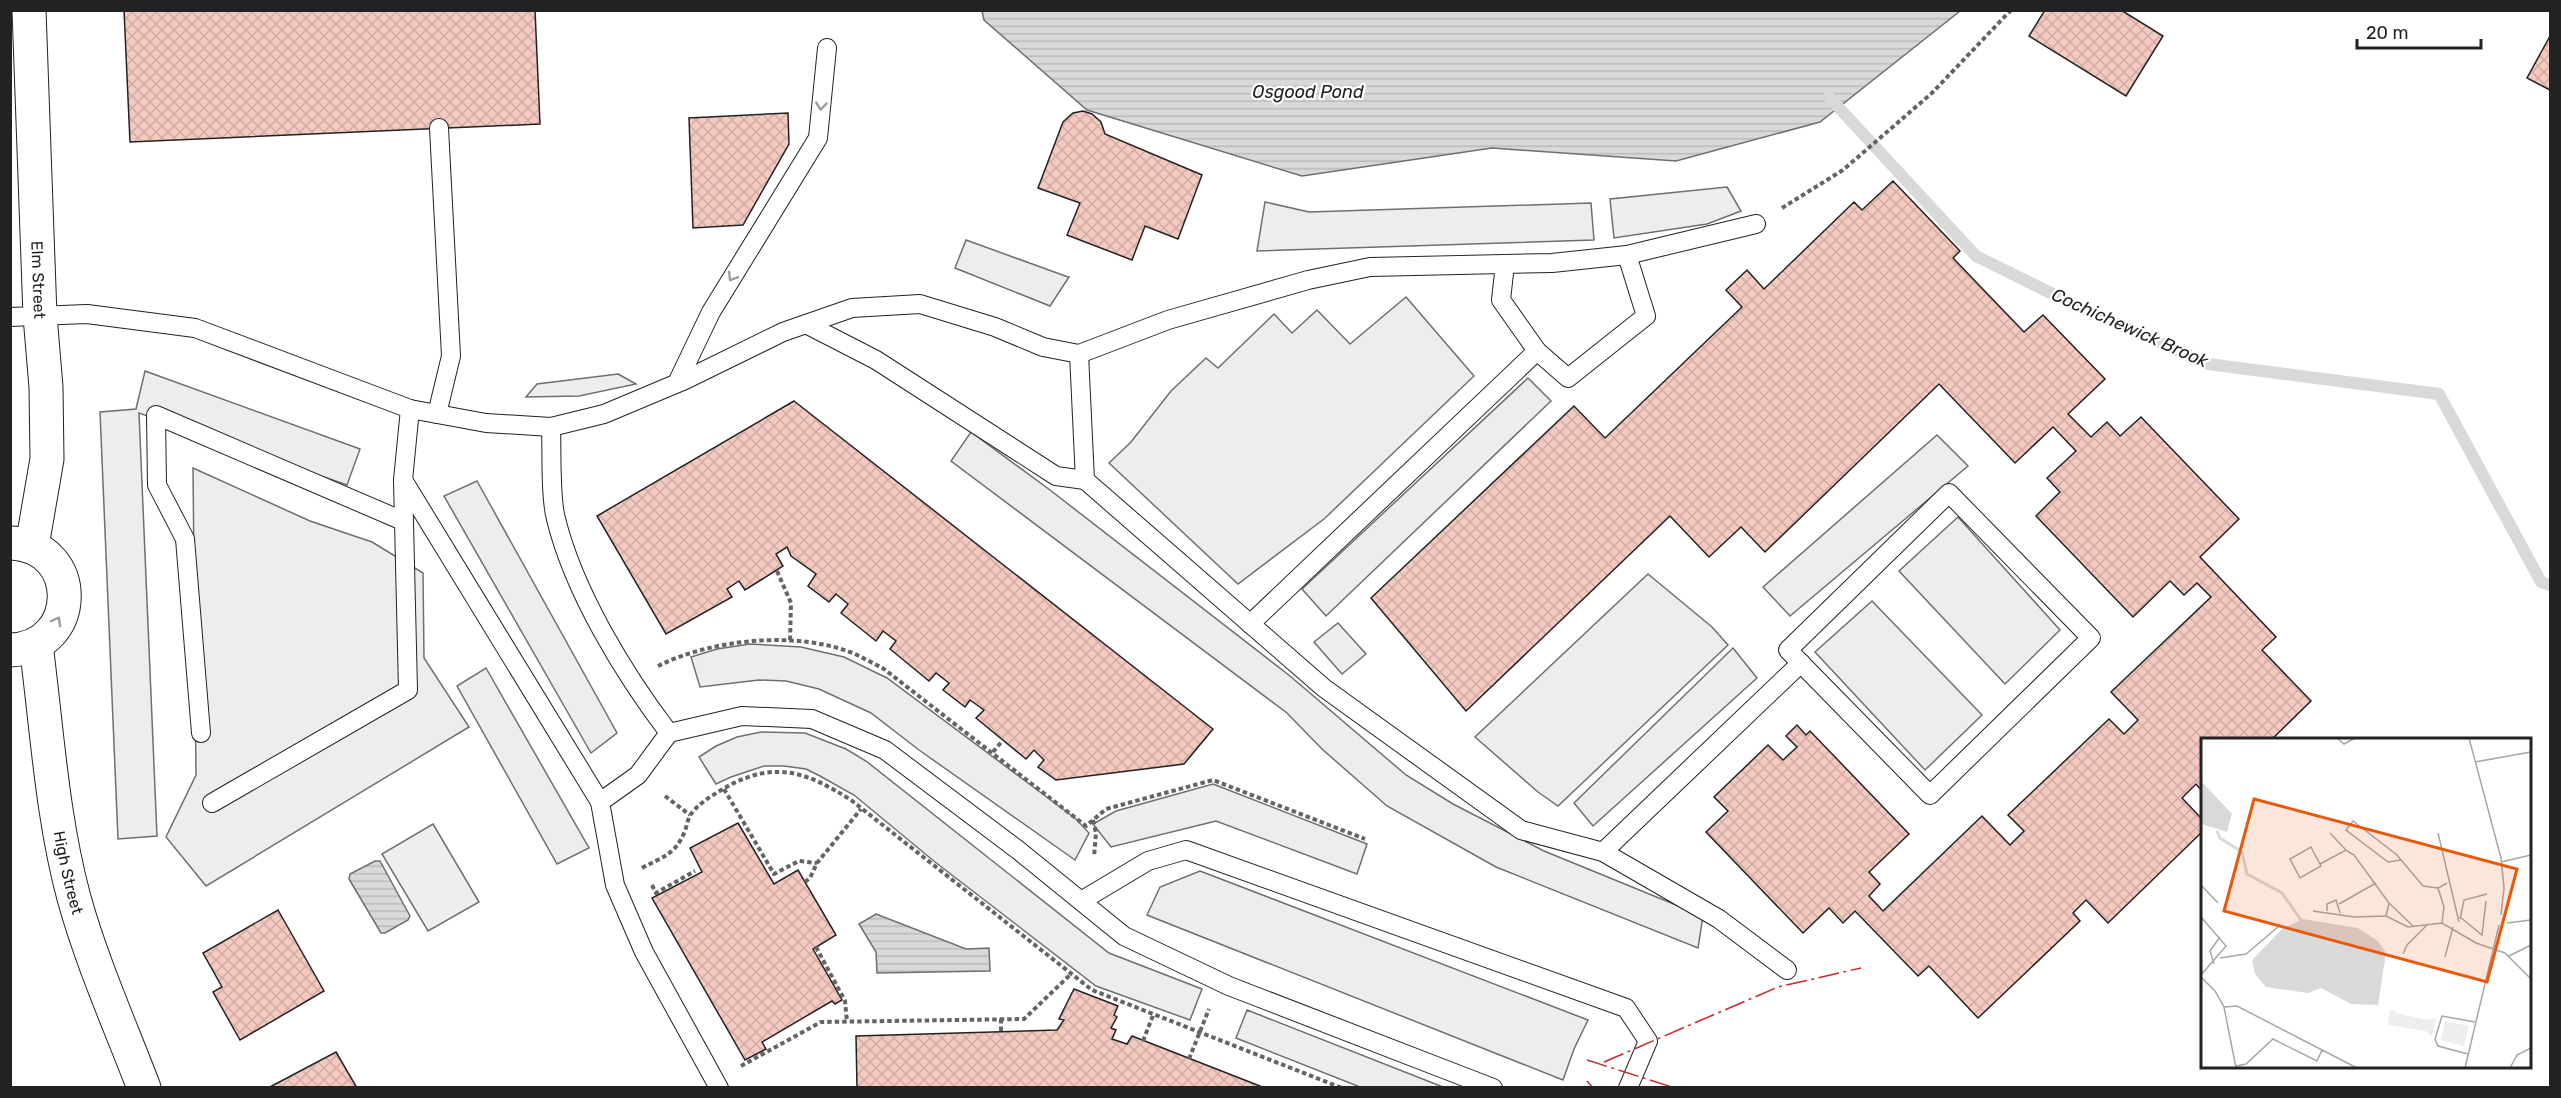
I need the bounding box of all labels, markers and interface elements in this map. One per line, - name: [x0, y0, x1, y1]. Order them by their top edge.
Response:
- scale bar: [2357, 12, 2482, 50]
- text: 20 m: [2366, 22, 2408, 44]
- water label: Osgood Pond: [1252, 81, 1364, 103]
- one-way arrow: [815, 102, 828, 111]
- street label: Elm Street: [28, 240, 50, 319]
- one-way arrow: [728, 271, 740, 281]
- water label: Cochichewick Brook: [2048, 284, 2212, 373]
- one-way arrow: [50, 617, 61, 628]
- inset map: [2201, 738, 2531, 1068]
- street label: High Street: [50, 829, 88, 916]

